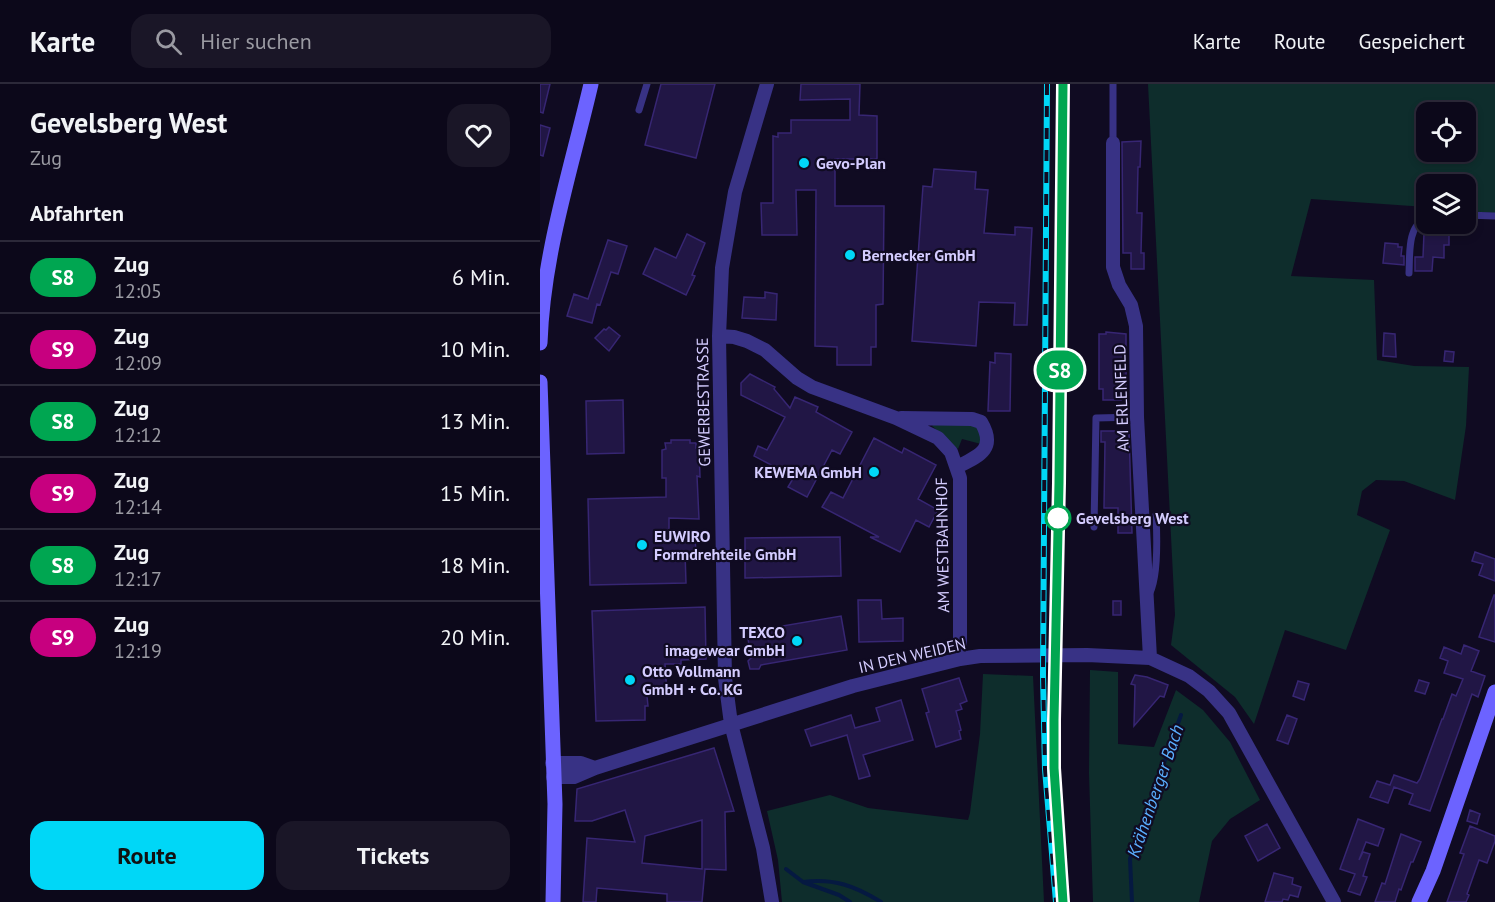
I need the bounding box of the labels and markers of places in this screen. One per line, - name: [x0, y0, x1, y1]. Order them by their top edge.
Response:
- place label: Gevo-Plan: [816, 153, 886, 173]
- marker: Gevo-Plan: [797, 156, 811, 170]
- place label: Bernecker GmbH: [862, 245, 976, 265]
- marker: Bernecker GmbH: [843, 248, 857, 262]
- place label: KEWEMA GmbH: [754, 462, 862, 482]
- marker: KEWEMA GmbH: [867, 465, 881, 479]
- marker: Gevelsberg West: [1045, 505, 1071, 531]
- place label: Gevelsberg West: [1076, 508, 1189, 528]
- place label: EUWIRO Formdrehteile GmbH: [654, 526, 797, 564]
- marker: EUWIRO Formdrehteile GmbH: [635, 538, 649, 552]
- place label: TEXCO imagewear GmbH: [665, 622, 785, 660]
- marker: TEXCO imagewear GmbH: [790, 634, 804, 648]
- place label: Otto Vollmann GmbH + Co. KG: [642, 661, 743, 699]
- marker: Otto Vollmann GmbH + Co. KG: [623, 673, 637, 687]

